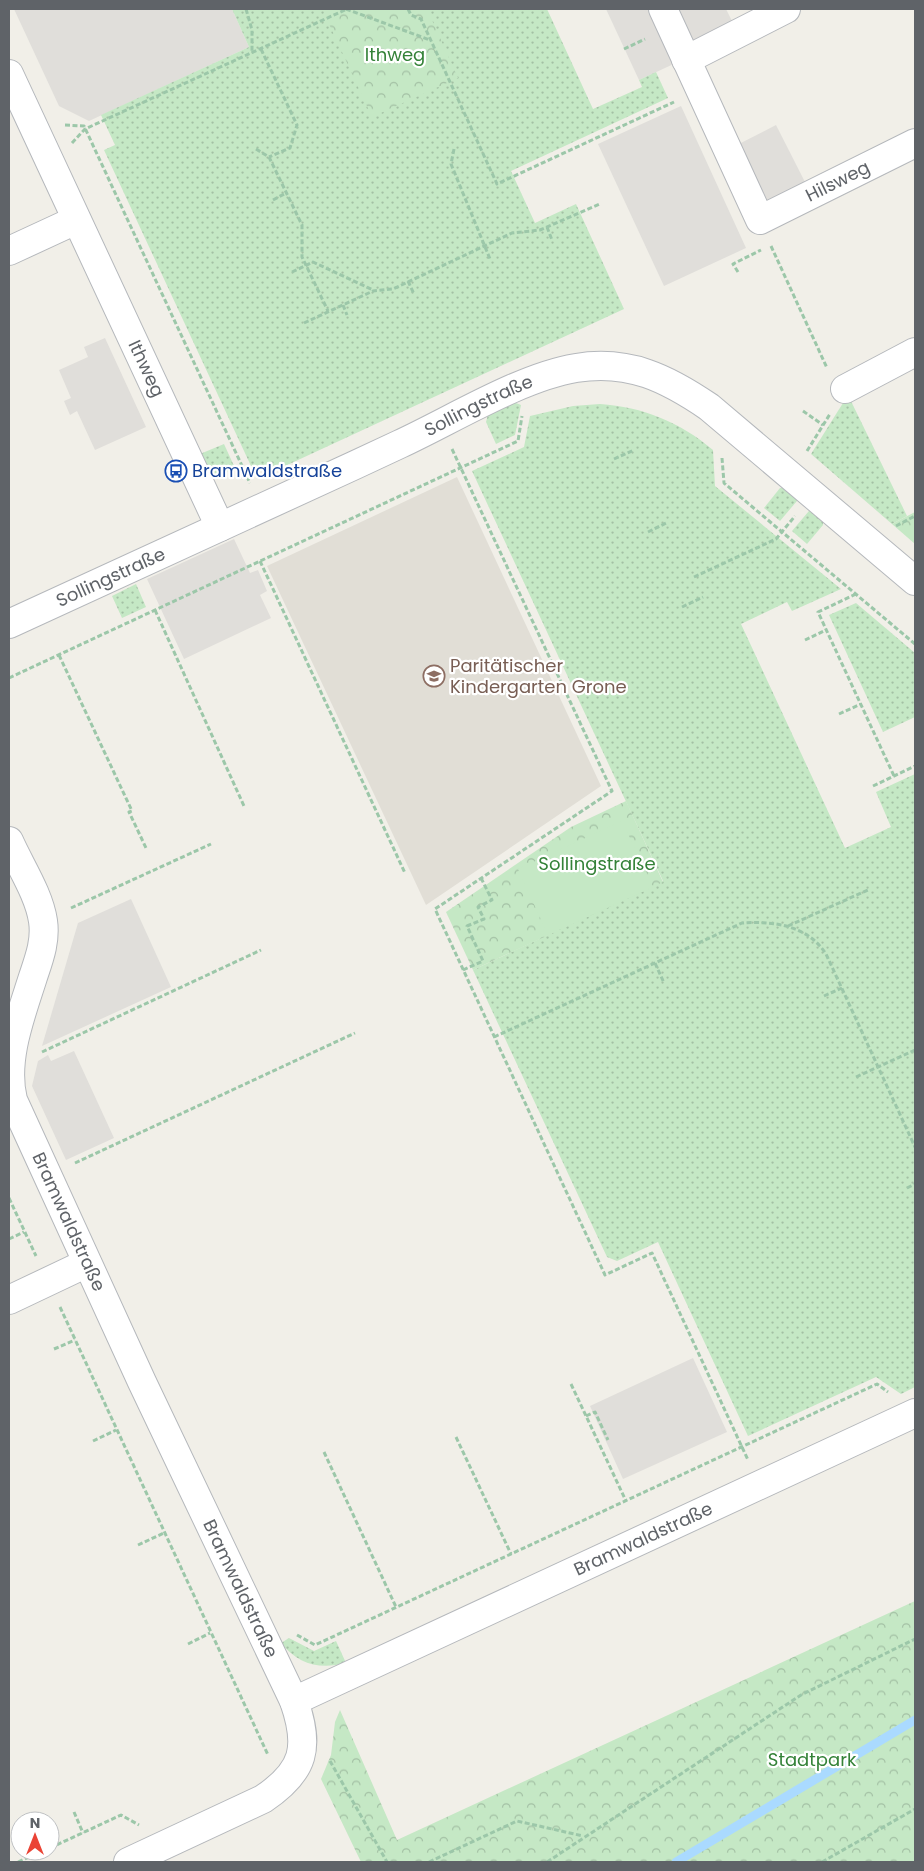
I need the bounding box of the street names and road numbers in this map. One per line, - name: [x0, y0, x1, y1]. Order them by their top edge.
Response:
- street label: Hilsweg: [801, 154, 874, 207]
- street label: Ithweg: [123, 336, 171, 401]
- street label: Sollingstraße: [420, 368, 536, 442]
- street label: Sollingstraße: [52, 541, 169, 613]
- street label: Bramwaldstraße: [27, 1148, 112, 1295]
- street label: Bramwaldstraße: [570, 1496, 717, 1582]
- street label: Bramwaldstraße: [197, 1515, 285, 1662]

